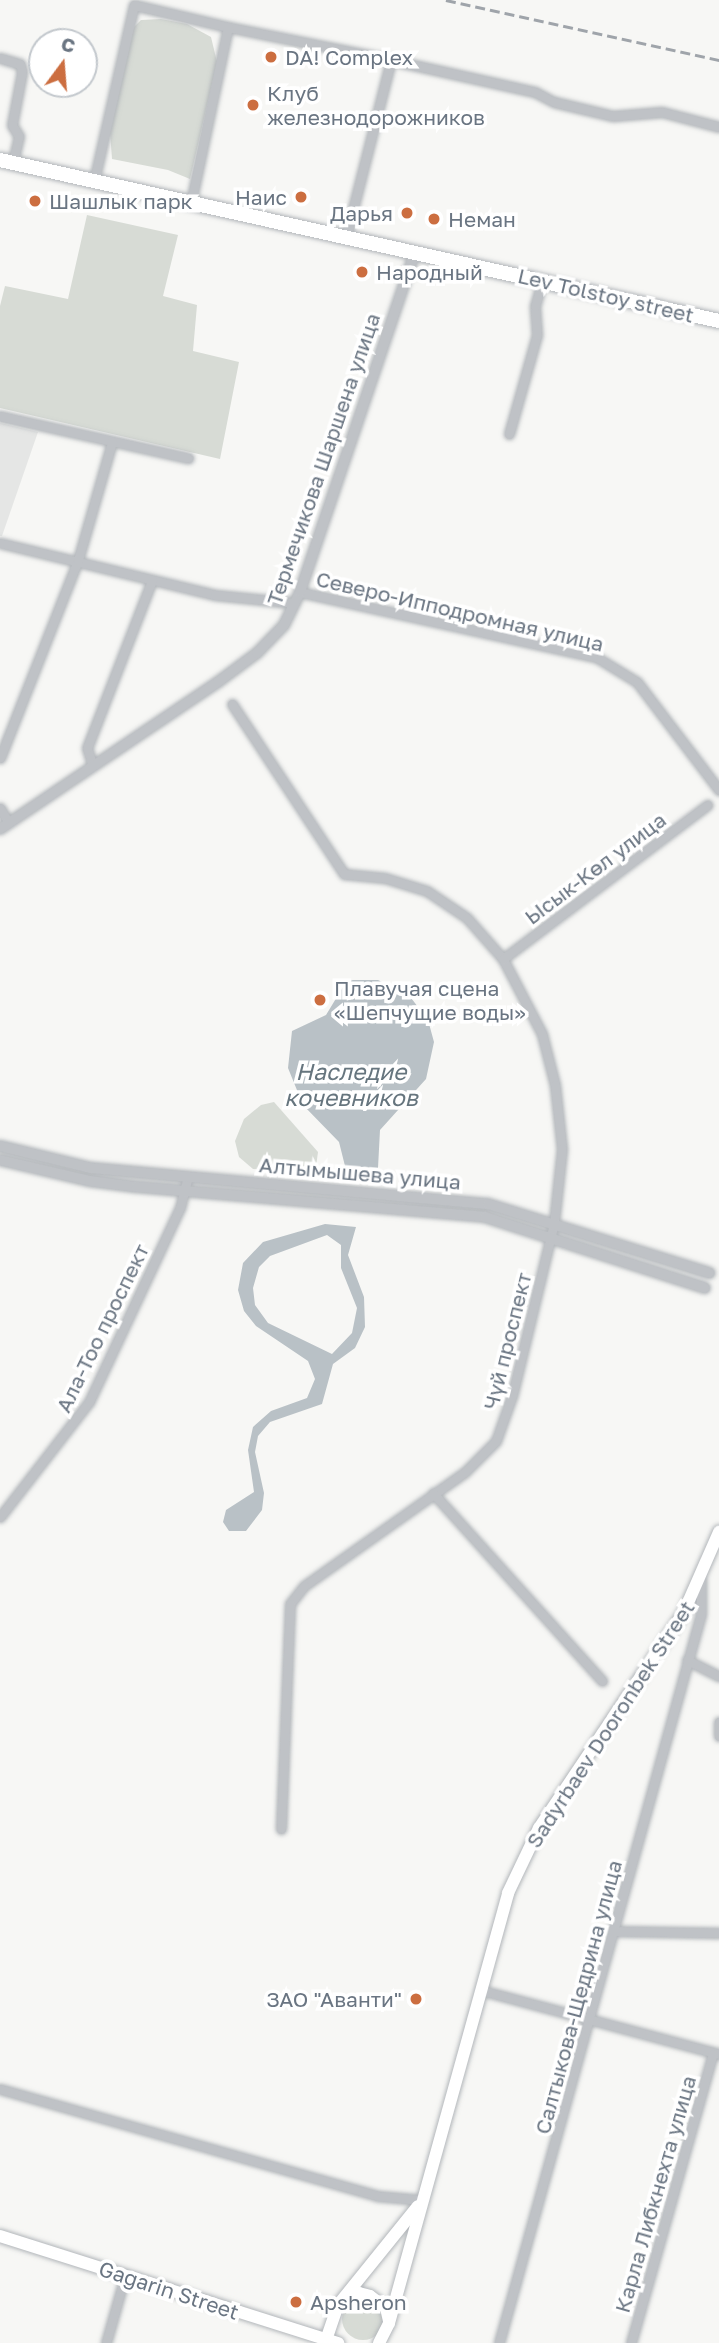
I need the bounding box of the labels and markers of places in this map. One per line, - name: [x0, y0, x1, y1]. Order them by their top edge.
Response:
- place label: DA! Complex: [285, 44, 413, 70]
- marker: DA! Complex: [263, 49, 279, 65]
- place label: Клуб железнодорожников: [267, 80, 485, 130]
- marker: Клуб железнодорожников: [245, 97, 261, 113]
- place label: Наис: [235, 184, 287, 210]
- place label: Шашлык парк: [49, 188, 193, 214]
- marker: Наис: [293, 189, 309, 205]
- marker: Шашлык парк: [27, 193, 43, 209]
- place label: Дарья: [330, 200, 393, 226]
- marker: Дарья: [399, 205, 415, 221]
- place label: Неман: [448, 206, 516, 232]
- marker: Неман: [426, 211, 442, 227]
- place label: Народный: [376, 259, 483, 285]
- marker: Народный: [354, 264, 370, 280]
- place label: Плавучая сцена «Шепчущие воды»: [334, 975, 526, 1025]
- marker: Плавучая сцена «Шепчущие воды»: [312, 992, 328, 1008]
- place label: ЗАО "Аванти": [266, 1986, 402, 2012]
- marker: ЗАО "Аванти": [408, 1991, 424, 2007]
- place label: Apsheron: [310, 2289, 407, 2315]
- marker: Apsheron: [288, 2294, 304, 2310]

